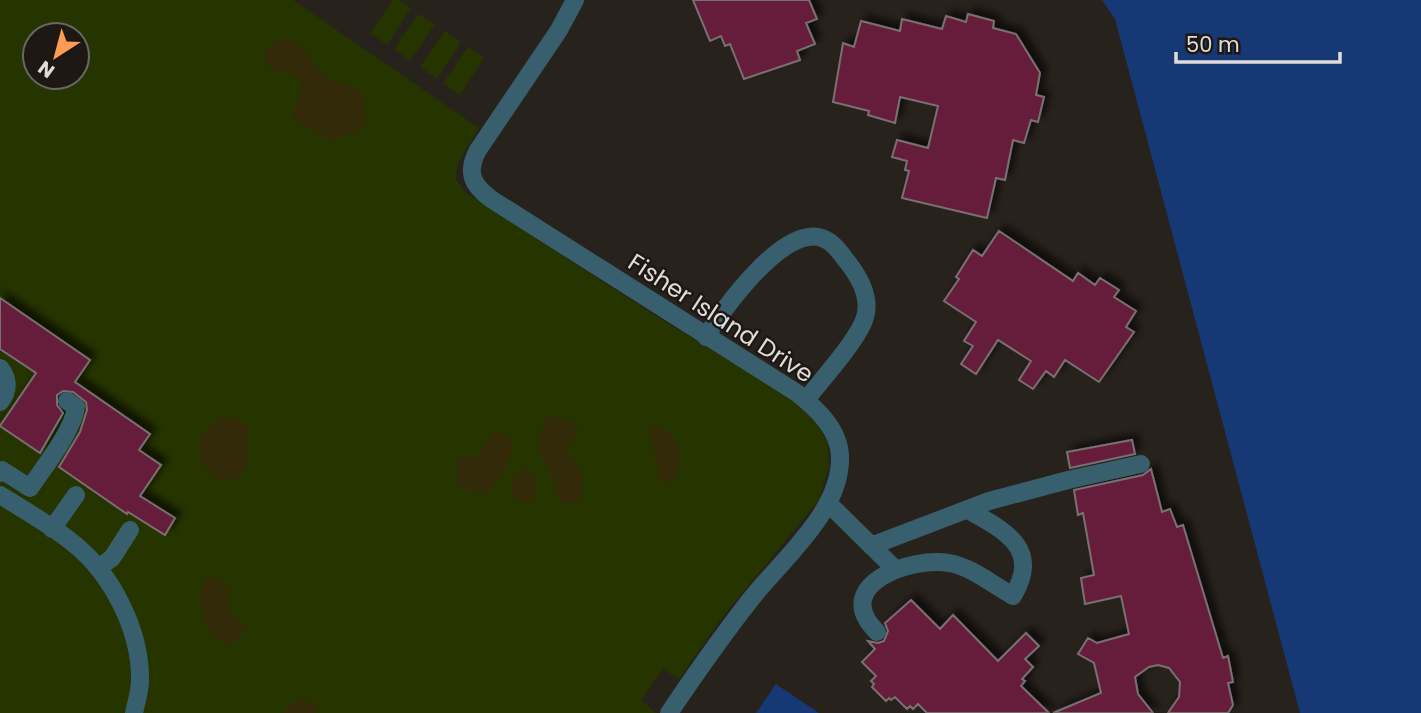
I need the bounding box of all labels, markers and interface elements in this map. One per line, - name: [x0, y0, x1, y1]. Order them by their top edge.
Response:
- north arrow: [21, 21, 91, 91]
- scale bar: [1176, 21, 1340, 65]
- text: 50 m: [1186, 30, 1240, 59]
- text: N: [33, 54, 60, 84]
- street label: Fisher Island Drive: [622, 246, 820, 390]

